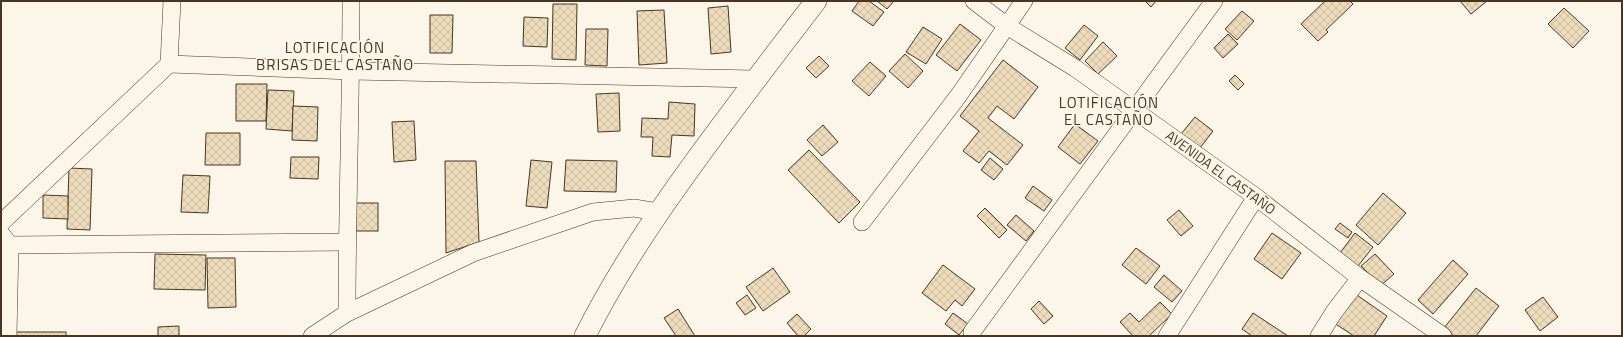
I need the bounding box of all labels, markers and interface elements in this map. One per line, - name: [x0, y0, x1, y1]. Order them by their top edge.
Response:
- district label: LOTIFICACIÓN BRISAS DEL CASTAÑO: [256, 36, 414, 76]
- district label: LOTIFICACIÓN EL CASTAÑO: [1059, 91, 1159, 131]
- street label: AVENIDA EL CASTAÑO: [1162, 125, 1280, 219]

